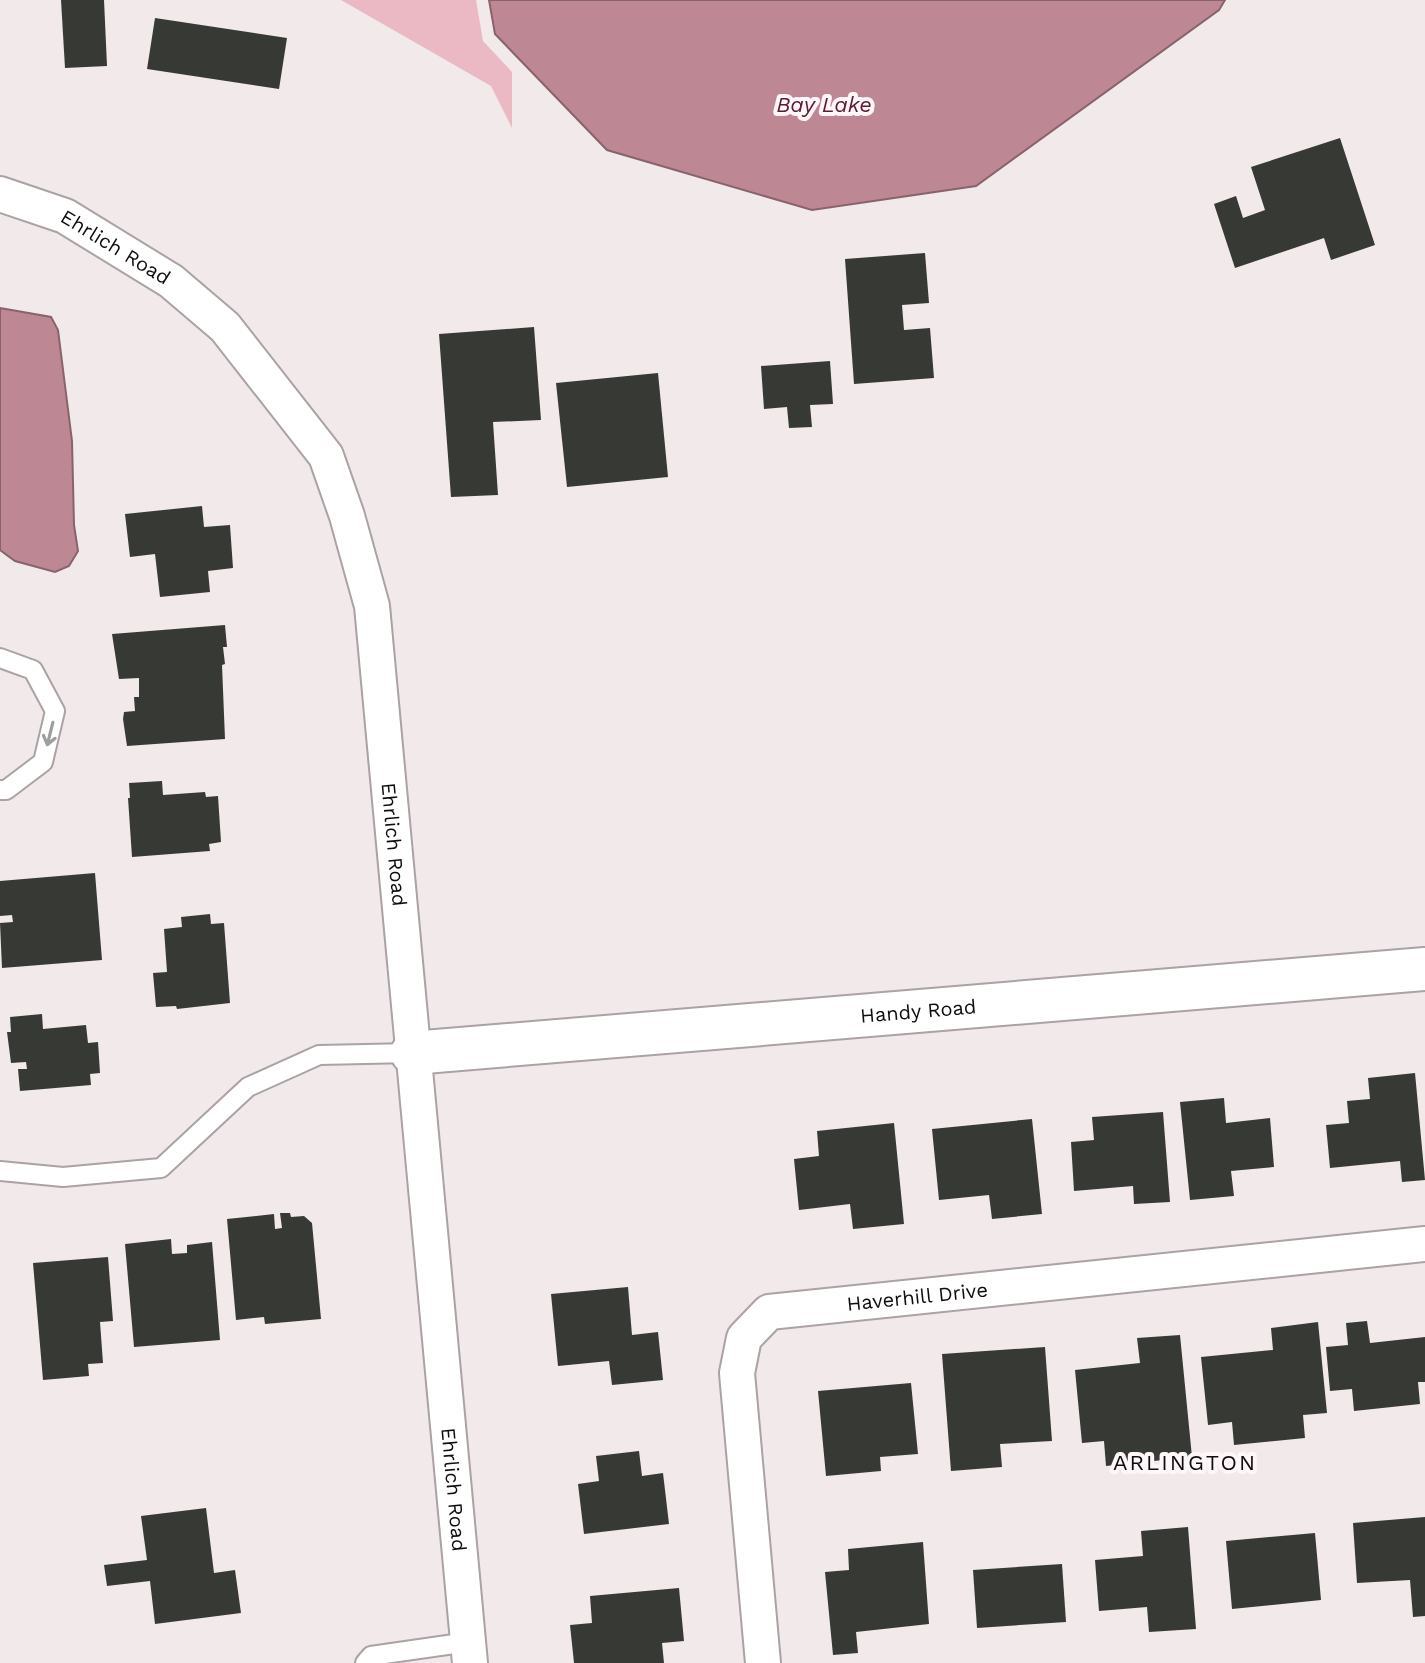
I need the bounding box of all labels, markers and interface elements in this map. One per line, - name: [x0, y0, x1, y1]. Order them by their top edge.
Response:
- water label: Bay Lake: [776, 92, 872, 117]
- street label: Ehrlich Road: [56, 204, 175, 290]
- one-way arrow: [41, 721, 56, 747]
- street label: Ehrlich Road: [376, 781, 412, 907]
- street label: Handy Road: [859, 994, 977, 1028]
- street label: Haverhill Drive: [846, 1277, 989, 1316]
- street label: Ehrlich Road: [436, 1427, 472, 1552]
- district label: ARLINGTON: [1113, 1450, 1257, 1475]

